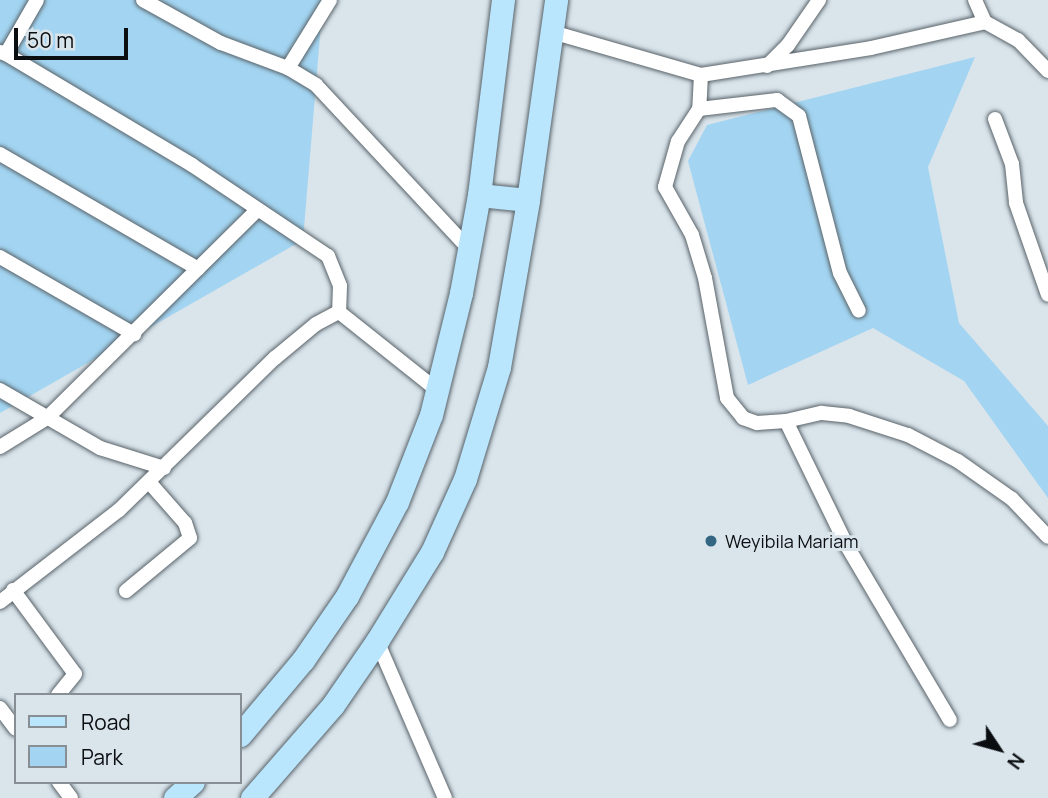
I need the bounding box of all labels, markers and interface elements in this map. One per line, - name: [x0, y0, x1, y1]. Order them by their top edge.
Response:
- scale bar: [18, 14, 131, 58]
- text: 50 m: [27, 26, 74, 54]
- place label: Weyibila Mariam: [725, 530, 859, 552]
- marker: Weyibila Mariam: [703, 533, 719, 549]
- legend: [14, 693, 242, 784]
- text: Road: [81, 708, 131, 736]
- north arrow: [964, 714, 1034, 784]
- text: Park: [81, 743, 123, 771]
- text: N: [1001, 748, 1031, 775]

